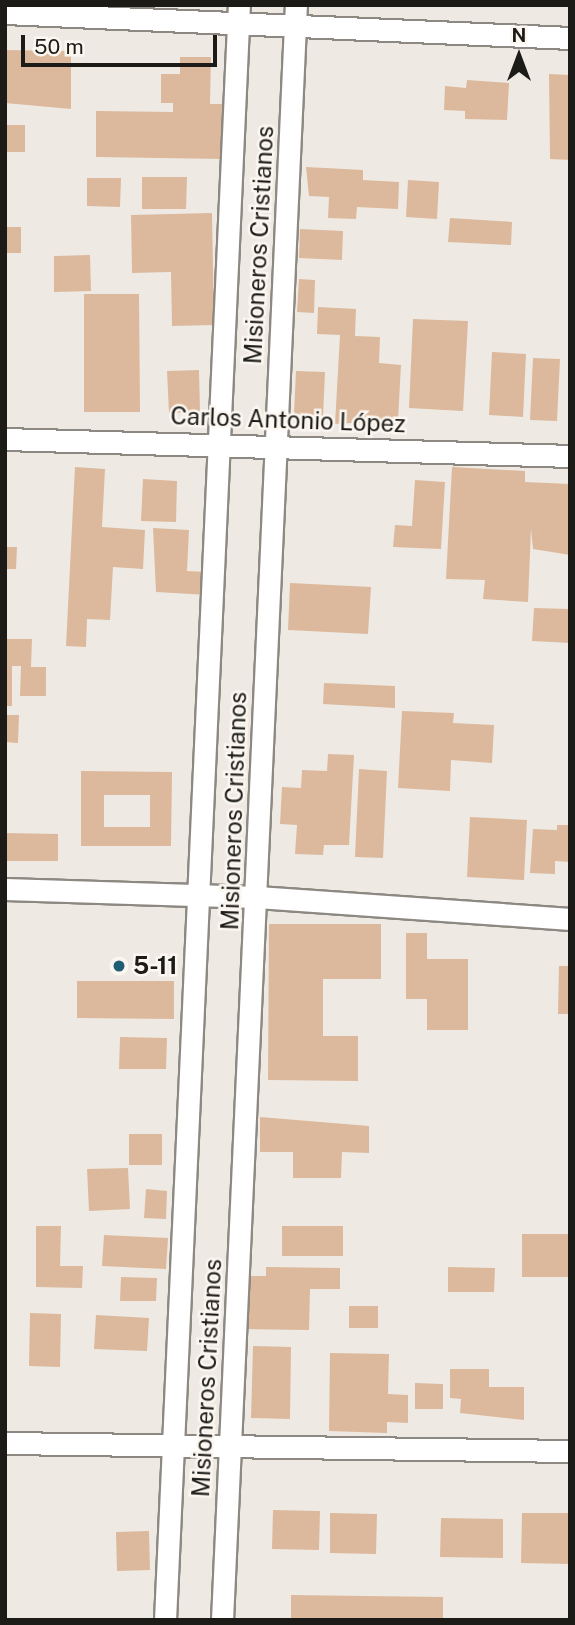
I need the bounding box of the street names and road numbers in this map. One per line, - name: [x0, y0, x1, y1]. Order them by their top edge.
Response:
- street label: Misioneros Cristianos: [238, 125, 280, 365]
- street label: Carlos Antonio López: [170, 402, 406, 438]
- street label: Misioneros Cristianos: [215, 691, 253, 931]
- street label: Misioneros Cristianos: [186, 1258, 228, 1498]

